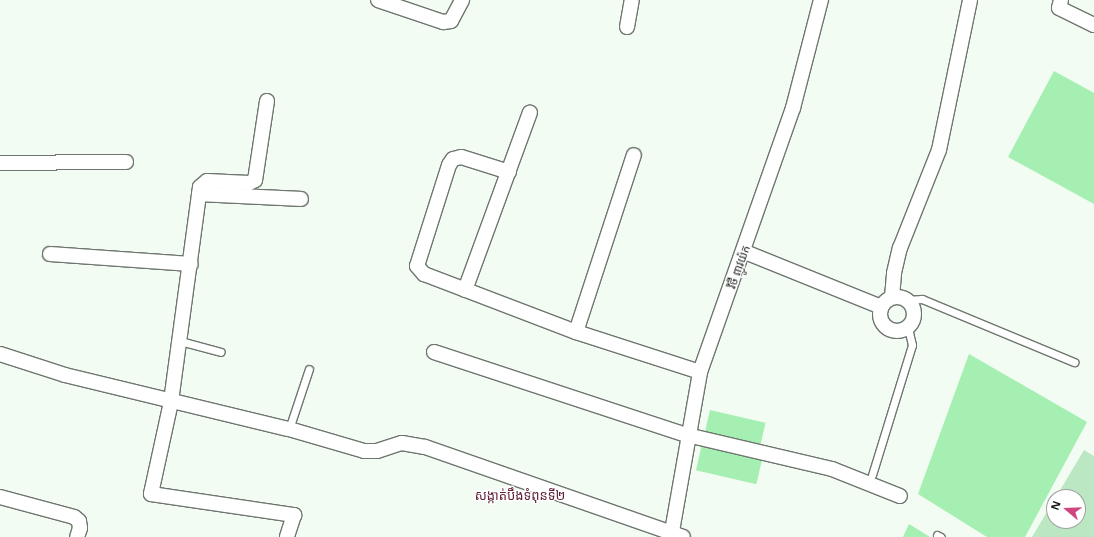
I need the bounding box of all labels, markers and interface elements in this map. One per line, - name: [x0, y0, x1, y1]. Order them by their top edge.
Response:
- street label: វិថី ញូវយ៉ក: [725, 244, 753, 290]
- district label: សង្កាត់បឹងទំពុនទី២: [475, 487, 565, 503]
- north arrow: [1046, 489, 1086, 529]
- text: N: [1047, 499, 1064, 512]

